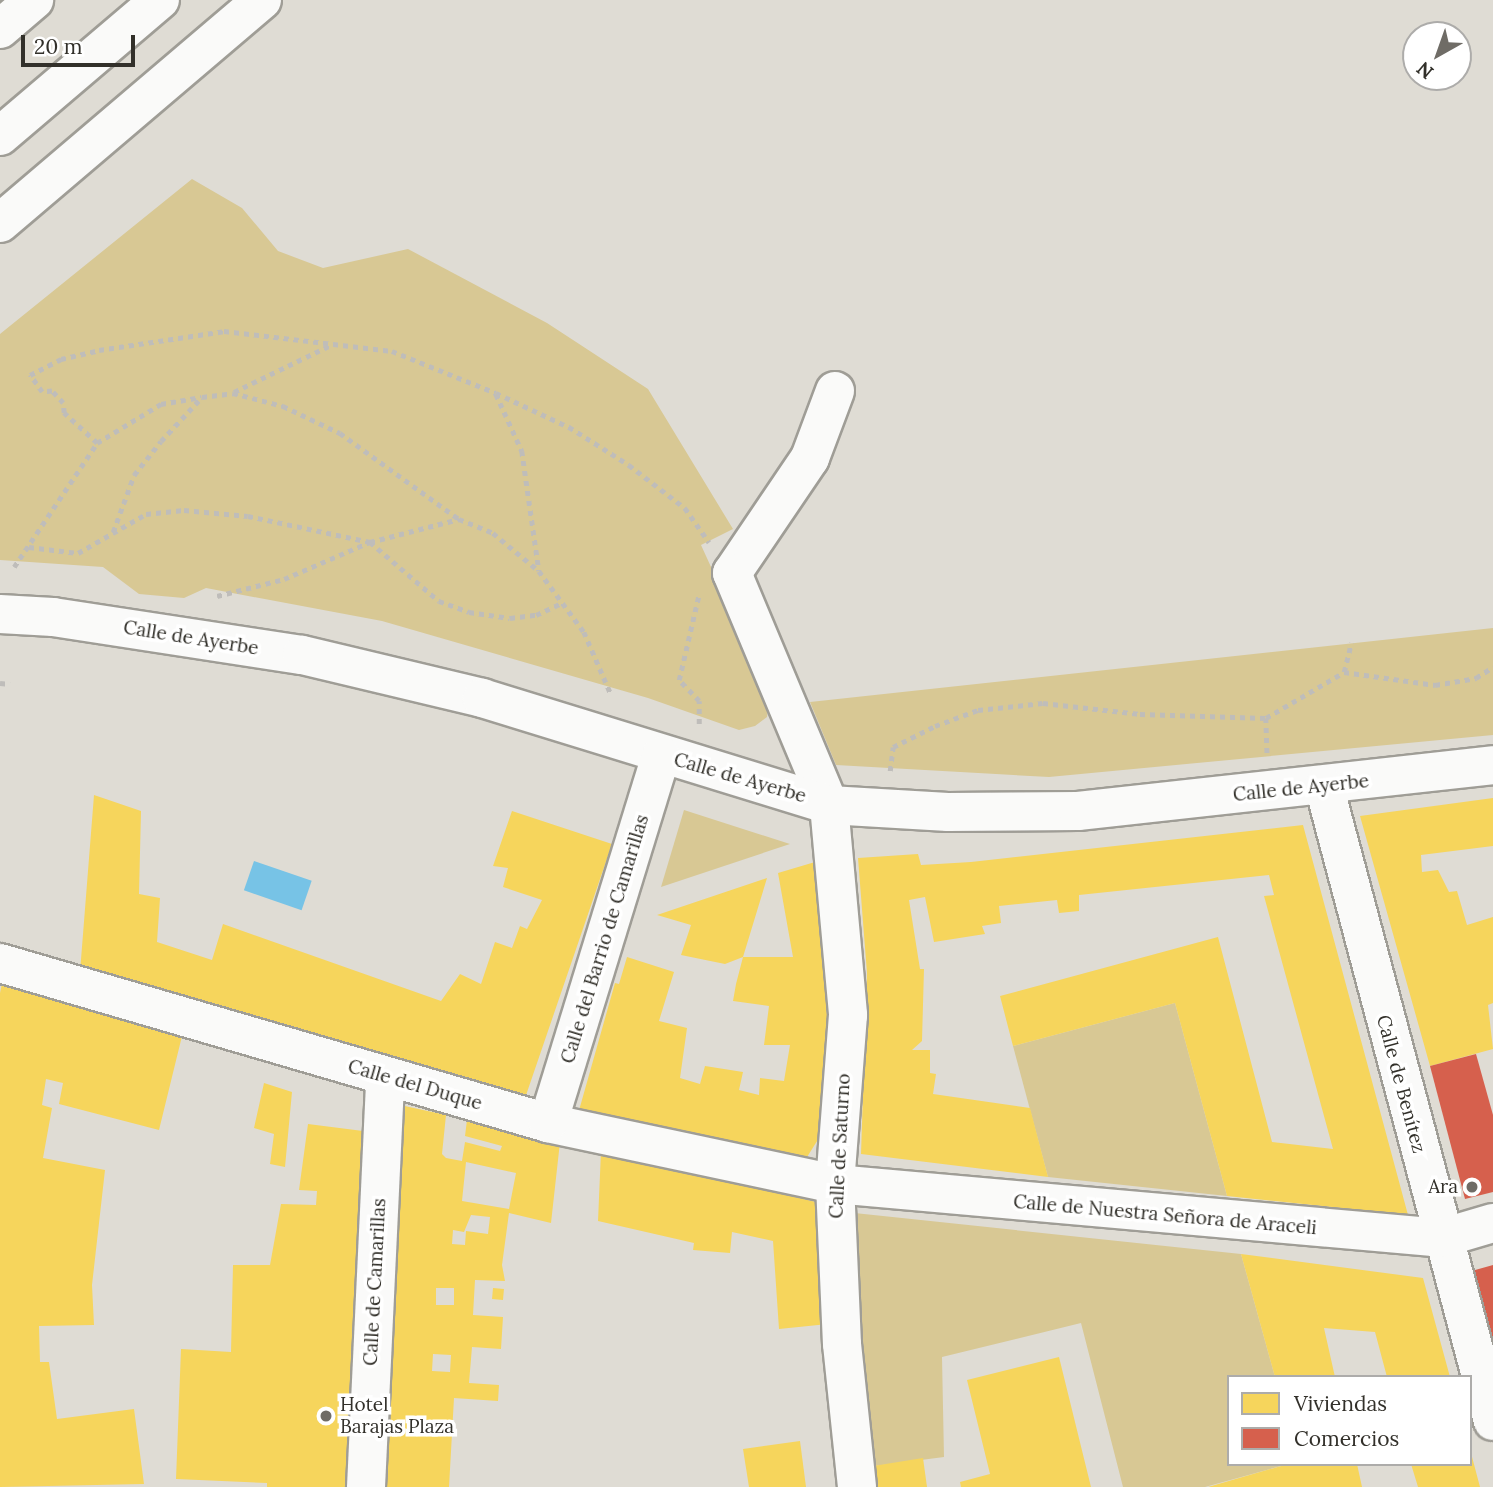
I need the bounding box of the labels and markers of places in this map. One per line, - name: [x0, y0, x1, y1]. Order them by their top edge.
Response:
- place label: Ara: [1428, 1176, 1458, 1198]
- marker: Ara: [1464, 1179, 1480, 1195]
- place label: Hotel Barajas Plaza: [340, 1394, 454, 1438]
- marker: Hotel Barajas Plaza: [318, 1408, 334, 1424]

